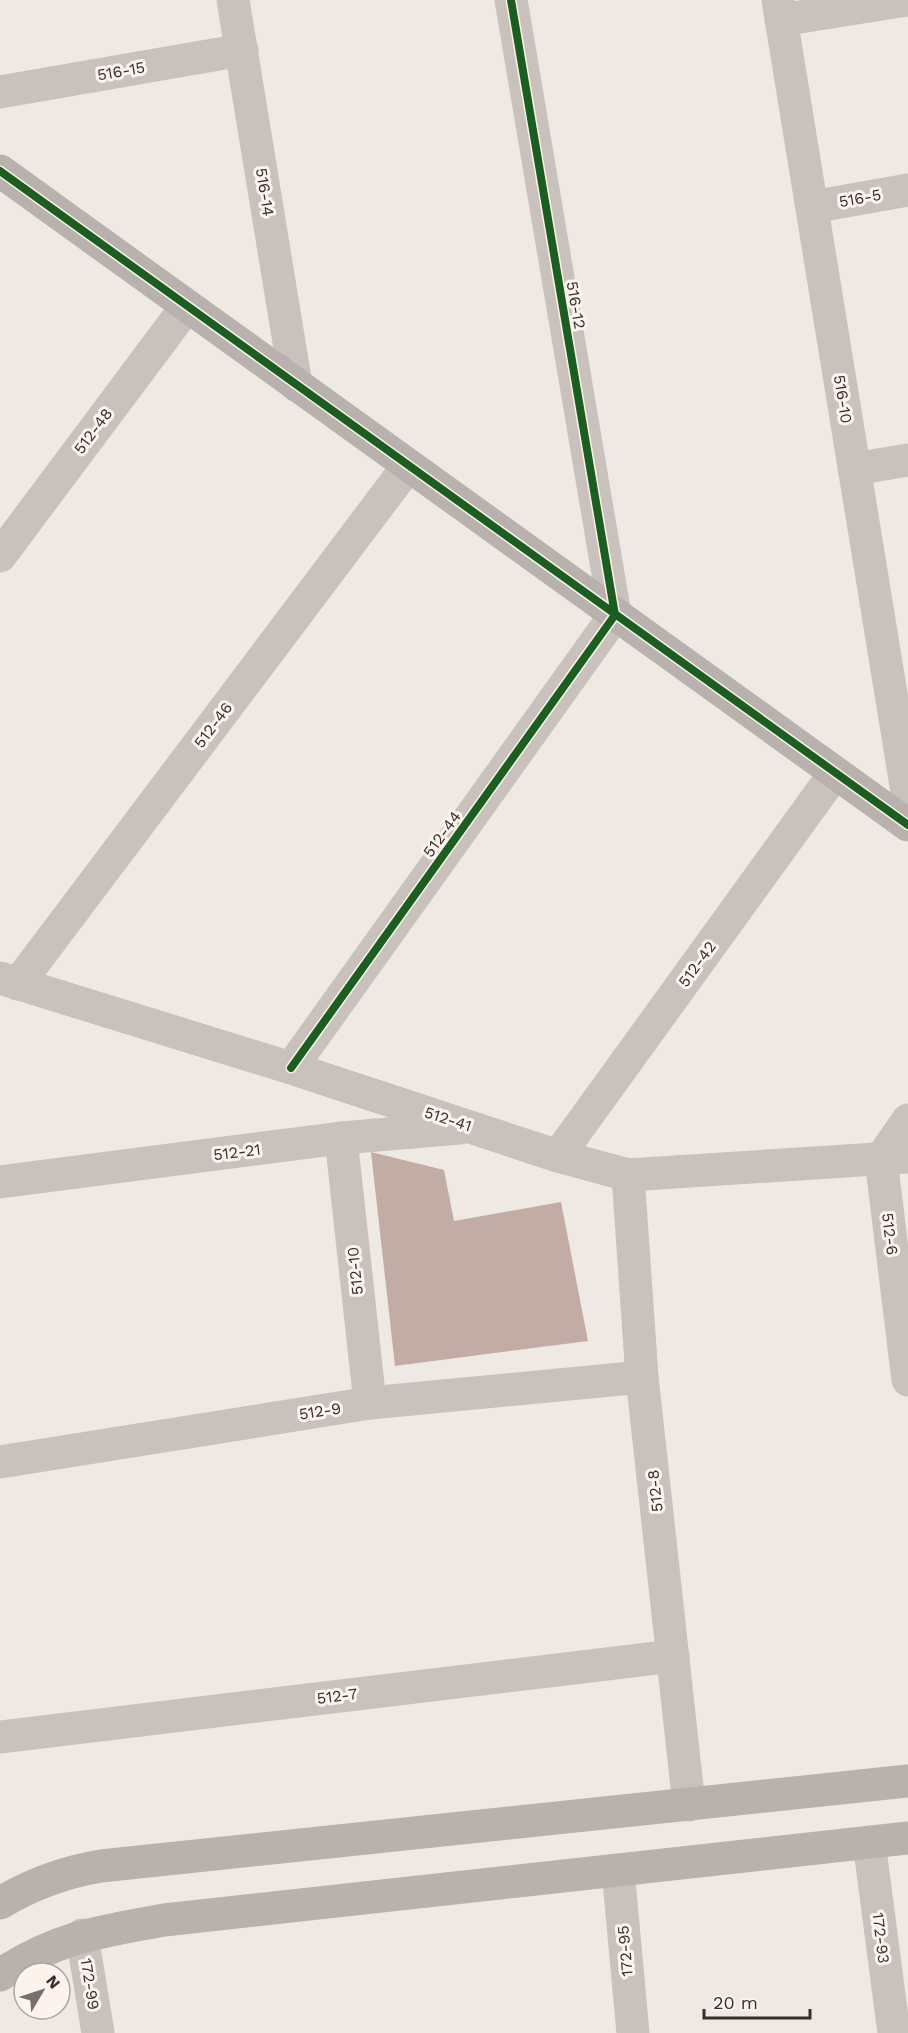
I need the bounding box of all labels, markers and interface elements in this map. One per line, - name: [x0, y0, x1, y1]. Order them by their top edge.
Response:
- street label: 516-15: [96, 57, 146, 85]
- street label: 516-14: [252, 166, 278, 218]
- street label: 516-5: [837, 185, 883, 211]
- street label: 516-12: [562, 280, 590, 330]
- street label: 516-10: [830, 373, 856, 425]
- street label: 512-48: [70, 404, 116, 458]
- street label: 512-46: [190, 698, 236, 752]
- street label: 512-44: [419, 807, 465, 861]
- street label: 512-42: [674, 937, 720, 991]
- street label: 512-41: [422, 1102, 474, 1136]
- street label: 512-21: [212, 1140, 262, 1164]
- street label: 512-6: [878, 1212, 902, 1256]
- street label: 512-10: [343, 1246, 367, 1296]
- street label: 512-9: [298, 1398, 342, 1424]
- street label: 512-8: [643, 1469, 667, 1513]
- street label: 512-7: [316, 1684, 358, 1708]
- street label: 172-93: [868, 1911, 894, 1965]
- street label: 172-95: [613, 1925, 637, 1977]
- street label: 172-99: [77, 1957, 103, 2011]
- north arrow: [12, 1961, 72, 2021]
- text: N: [42, 1971, 64, 1992]
- scale bar: [704, 1982, 810, 2020]
- text: 20 m: [713, 1992, 758, 2013]

